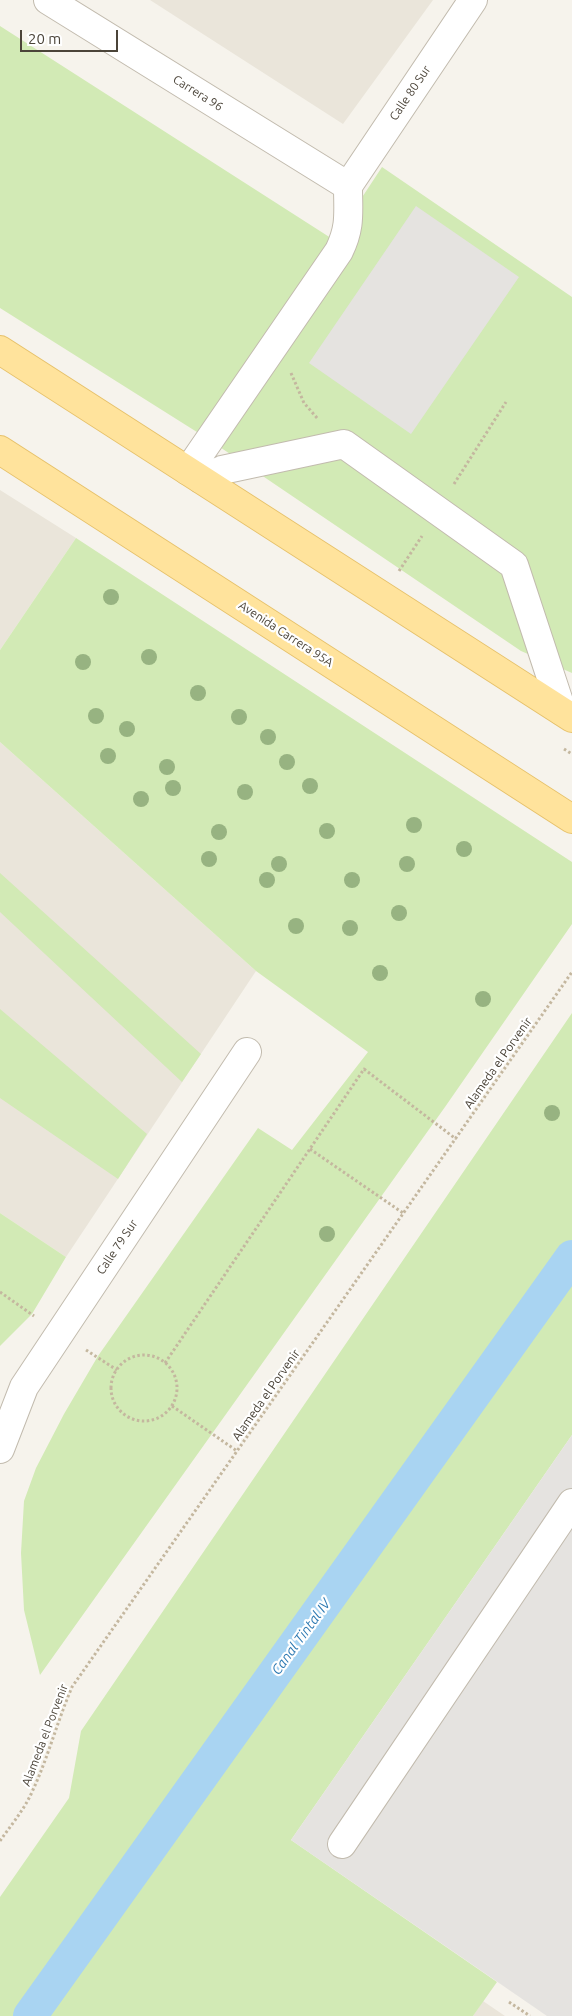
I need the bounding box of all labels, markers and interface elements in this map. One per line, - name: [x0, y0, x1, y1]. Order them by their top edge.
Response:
- scale bar: [22, 20, 120, 52]
- text: 20 m: [28, 30, 61, 47]
- street label: Calle 80 Sur: [386, 63, 434, 123]
- street label: Carrera 96: [170, 72, 226, 114]
- street label: Avenida Carrera 95A: [236, 598, 336, 670]
- street label: Alameda el Porvenir: [461, 1015, 535, 1111]
- street label: Calle 79 Sur: [93, 1217, 141, 1277]
- street label: Alameda el Porvenir: [229, 1347, 303, 1443]
- water label: Canal Tintal IV: [268, 1596, 334, 1678]
- street label: Alameda el Porvenir: [19, 1682, 71, 1788]

